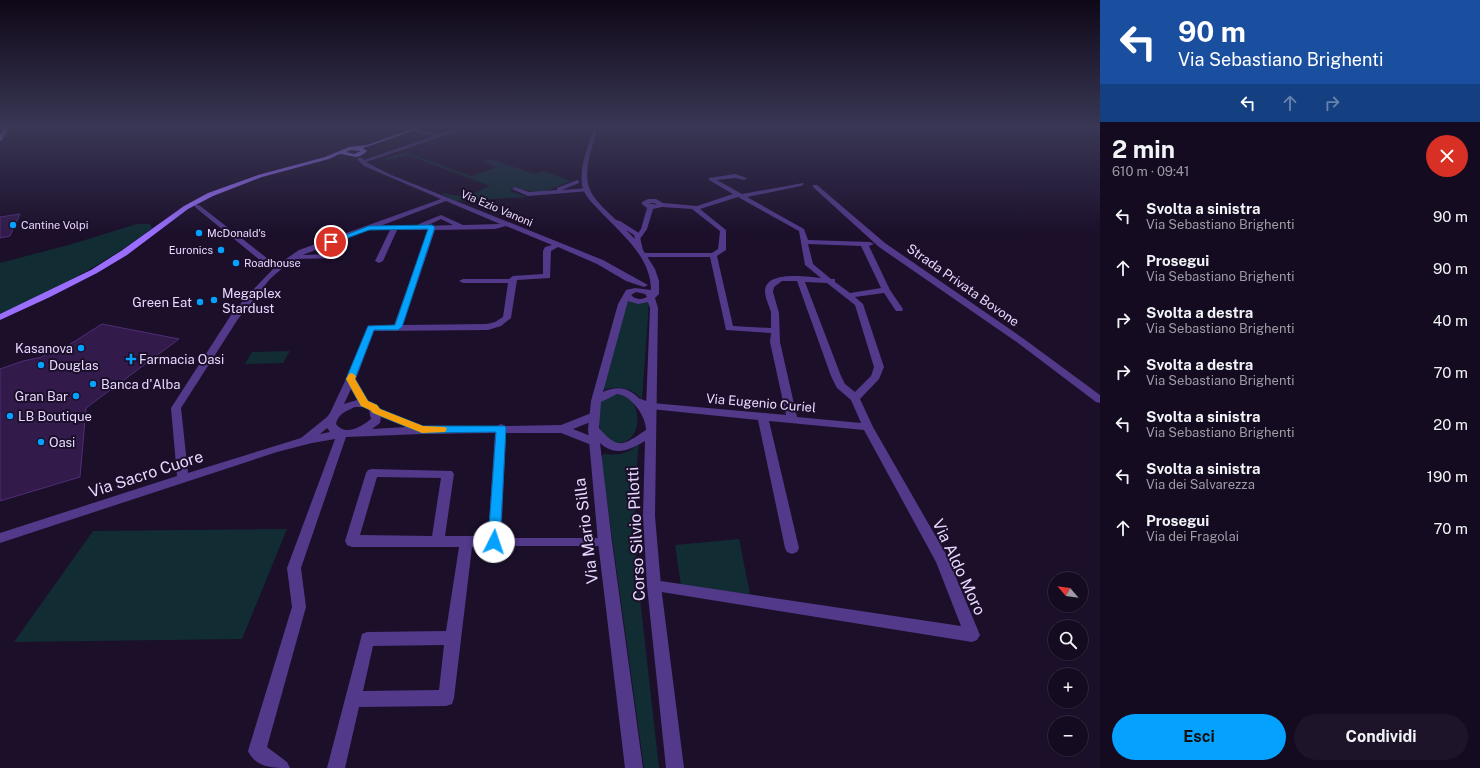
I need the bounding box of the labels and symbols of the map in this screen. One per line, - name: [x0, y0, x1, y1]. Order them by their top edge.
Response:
- street label: Via Ezio Vanoni: [459, 187, 535, 229]
- place label: Cantine Volpi: [21, 219, 88, 231]
- marker: Cantine Volpi: [8, 220, 18, 230]
- pin: [314, 225, 348, 259]
- place label: McDonald's: [207, 227, 266, 239]
- marker: McDonald's: [194, 228, 204, 238]
- street label: Strada Privata Bovone: [904, 241, 1022, 329]
- place label: Euronics: [169, 244, 213, 256]
- marker: Euronics: [216, 245, 226, 255]
- place label: Roadhouse: [244, 257, 301, 269]
- marker: Roadhouse: [231, 258, 241, 268]
- place label: Megaplex Stardust: [222, 286, 281, 316]
- place label: Green Eat: [132, 295, 192, 310]
- marker: Megaplex Stardust: [209, 295, 219, 305]
- marker: Green Eat: [195, 297, 205, 307]
- place label: Kasanova: [15, 341, 73, 356]
- marker: Kasanova: [76, 343, 86, 353]
- place label: Farmacia Oasi: [139, 352, 224, 367]
- marker: Farmacia Oasi: [126, 354, 136, 364]
- place label: Douglas: [49, 358, 99, 373]
- marker: Douglas: [36, 360, 46, 370]
- place label: Banca d'Alba: [101, 377, 180, 392]
- marker: Banca d'Alba: [88, 379, 98, 389]
- place label: Gran Bar: [15, 389, 68, 404]
- marker: Gran Bar: [71, 391, 81, 401]
- street label: Via Eugenio Curiel: [705, 391, 817, 415]
- place label: LB Boutique: [18, 409, 92, 424]
- marker: LB Boutique: [5, 411, 15, 421]
- place label: Oasi: [49, 435, 75, 450]
- marker: Oasi: [36, 437, 46, 447]
- street label: Via Sacro Cuore: [86, 447, 206, 501]
- street label: Corso Silvio Pilotti: [623, 466, 649, 602]
- street label: Via Mario Silla: [570, 477, 602, 585]
- street label: Via Aldo Moro: [928, 516, 990, 618]
- position arrow: [473, 521, 515, 563]
- north arrow: [1048, 572, 1088, 612]

